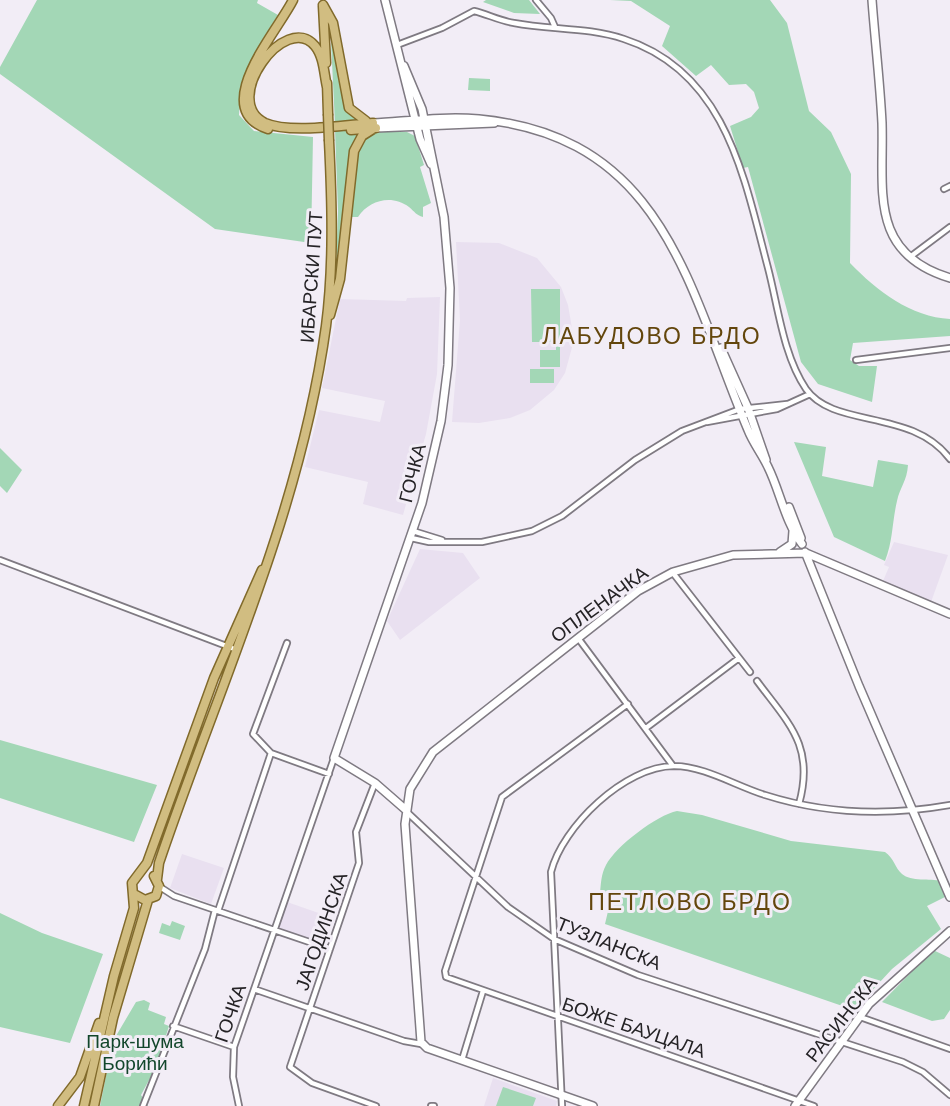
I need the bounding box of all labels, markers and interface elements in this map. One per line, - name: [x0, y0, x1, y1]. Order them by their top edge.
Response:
- street label: ИБАРСКИ ПУТ: [296, 210, 327, 344]
- district label: ЛАБУДОВО БРДО: [542, 323, 762, 349]
- street label: ГОЧКА: [395, 441, 430, 505]
- street label: ОПЛЕНАЧКА: [547, 562, 652, 647]
- street label: ЈАГОДИНСКА: [291, 869, 352, 993]
- district label: ПЕТЛОВО БРДО: [588, 889, 792, 915]
- street label: ТУЗЛАНСКА: [553, 913, 664, 974]
- street label: РАСИНСКА: [802, 972, 881, 1066]
- street label: ГОЧКА: [211, 981, 250, 1045]
- street label: БОЖЕ БАУЦАЛА: [559, 993, 709, 1062]
- park label: Парк-шума Борићи: [86, 1031, 184, 1074]

